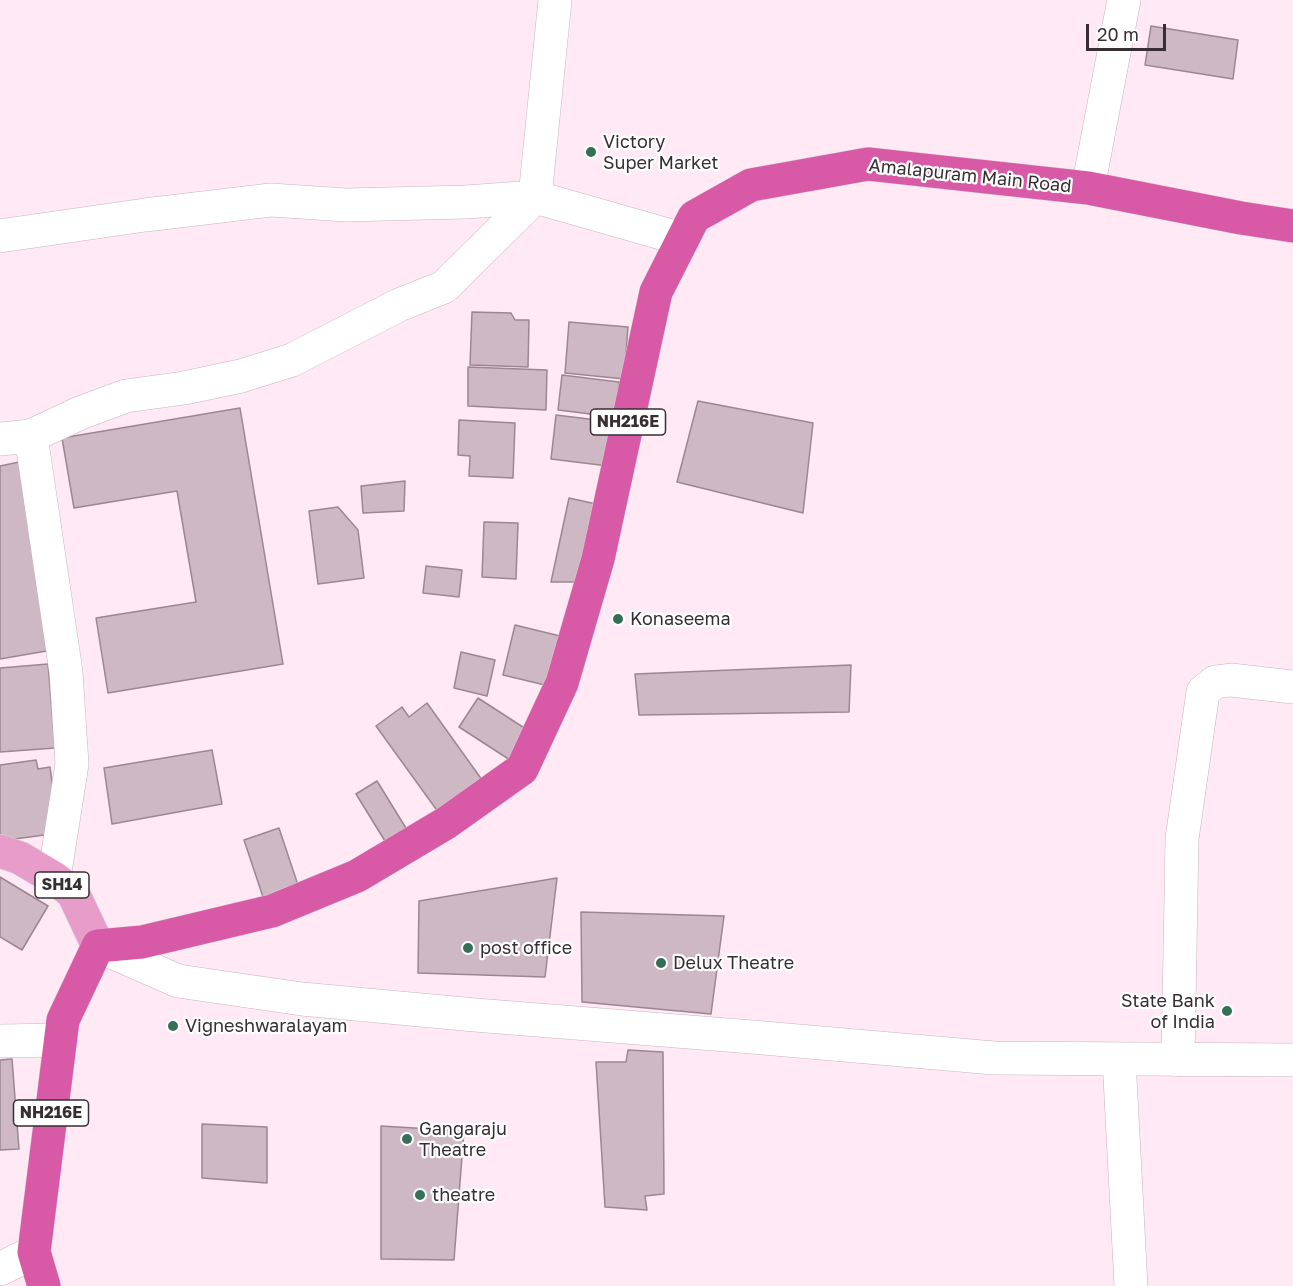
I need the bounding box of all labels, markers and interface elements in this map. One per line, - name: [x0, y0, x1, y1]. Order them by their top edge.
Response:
- scale bar: [1089, 12, 1168, 50]
- text: 20 m: [1097, 23, 1139, 45]
- place label: Victory Super Market: [603, 131, 719, 174]
- marker: Victory Super Market: [584, 145, 598, 159]
- street label: Amalapuram Main Road: [868, 155, 1072, 197]
- road number: NH216E: [590, 409, 666, 435]
- place label: Konaseema: [630, 608, 731, 630]
- marker: Konaseema: [611, 612, 625, 626]
- road number: SH14: [35, 872, 89, 898]
- place label: post office: [480, 937, 572, 959]
- marker: post office: [461, 941, 475, 955]
- place label: Delux Theatre: [673, 952, 794, 974]
- marker: Delux Theatre: [654, 956, 668, 970]
- place label: State Bank of India: [1121, 990, 1215, 1032]
- marker: State Bank of India: [1220, 1004, 1234, 1018]
- place label: Vigneshwaralayam: [185, 1015, 348, 1037]
- marker: Vigneshwaralayam: [166, 1019, 180, 1033]
- road number: NH216E: [14, 1100, 88, 1126]
- place label: Gangaraju Theatre: [419, 1118, 507, 1160]
- marker: Gangaraju Theatre: [400, 1132, 414, 1146]
- place label: theatre: [432, 1184, 495, 1206]
- marker: theatre: [413, 1188, 427, 1202]

